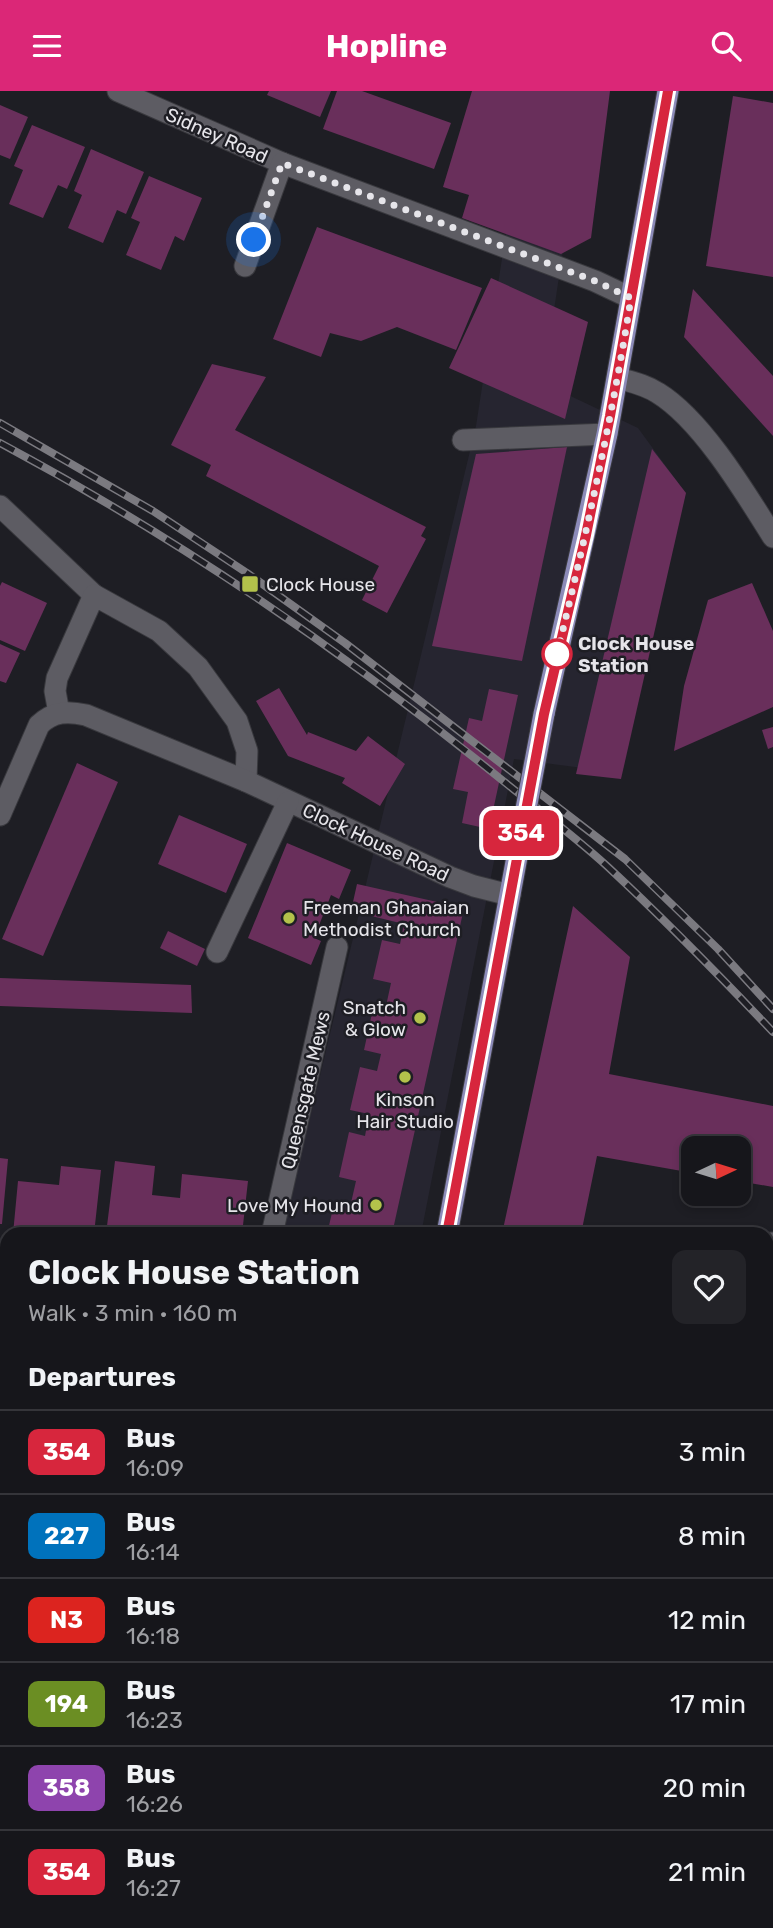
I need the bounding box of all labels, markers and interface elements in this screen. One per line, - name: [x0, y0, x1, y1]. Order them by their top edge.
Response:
- icon: menu: [28, 27, 66, 65]
- text: Hopline: [326, 27, 447, 65]
- icon: search: [707, 27, 745, 65]
- street label: Sidney Road: [162, 103, 271, 168]
- your location: [236, 222, 271, 257]
- place label: Clock House: [266, 573, 375, 596]
- marker: Clock House: [240, 574, 260, 594]
- place label: Clock House Station: [578, 632, 694, 677]
- marker: Clock House Station: [542, 639, 572, 669]
- street label: Clock House Road: [299, 798, 453, 886]
- line badge: 354: [481, 810, 561, 856]
- text: 354: [497, 819, 545, 847]
- place label: Freeman Ghanaian Methodist Church: [303, 896, 469, 941]
- marker: Freeman Ghanaian Methodist Church: [281, 910, 297, 926]
- place label: Snatch & Glow: [343, 996, 406, 1041]
- street label: Queensgate Mews: [276, 1009, 335, 1171]
- marker: Snatch & Glow: [412, 1010, 428, 1026]
- marker: Kinson Hair Studio: [397, 1069, 413, 1085]
- place label: Kinson Hair Studio: [356, 1088, 454, 1133]
- north arrow: [681, 1136, 751, 1206]
- map controls: [681, 1136, 751, 1206]
- place label: Love My Hound: [227, 1194, 362, 1217]
- marker: Love My Hound: [368, 1197, 384, 1213]
- button: heart: [672, 1250, 746, 1324]
- text: Clock House Station: [28, 1253, 360, 1292]
- text: Walk · 3 min · 160 m: [28, 1299, 237, 1327]
- text: Departures: [28, 1362, 176, 1393]
- text: Bus: [126, 1423, 175, 1454]
- text: 3 min: [679, 1437, 746, 1468]
- text: 354: [43, 1438, 90, 1466]
- text: 16:09: [126, 1454, 184, 1482]
- text: Bus: [126, 1507, 175, 1538]
- text: 8 min: [678, 1521, 746, 1552]
- text: 227: [44, 1522, 89, 1550]
- text: 16:14: [126, 1538, 180, 1566]
- text: Bus: [126, 1591, 175, 1622]
- text: 12 min: [668, 1605, 746, 1636]
- text: N3: [50, 1606, 83, 1634]
- text: 16:18: [126, 1622, 180, 1650]
- text: Bus: [126, 1675, 175, 1706]
- text: 17 min: [670, 1689, 746, 1720]
- text: 194: [45, 1690, 88, 1718]
- text: 16:23: [126, 1706, 183, 1734]
- text: Bus: [126, 1759, 175, 1790]
- text: 20 min: [663, 1773, 746, 1804]
- text: 358: [43, 1774, 90, 1802]
- text: 16:26: [126, 1790, 183, 1818]
- text: Bus: [126, 1843, 175, 1874]
- text: 21 min: [668, 1857, 746, 1888]
- text: 354: [43, 1858, 90, 1886]
- text: 16:27: [126, 1874, 181, 1902]

